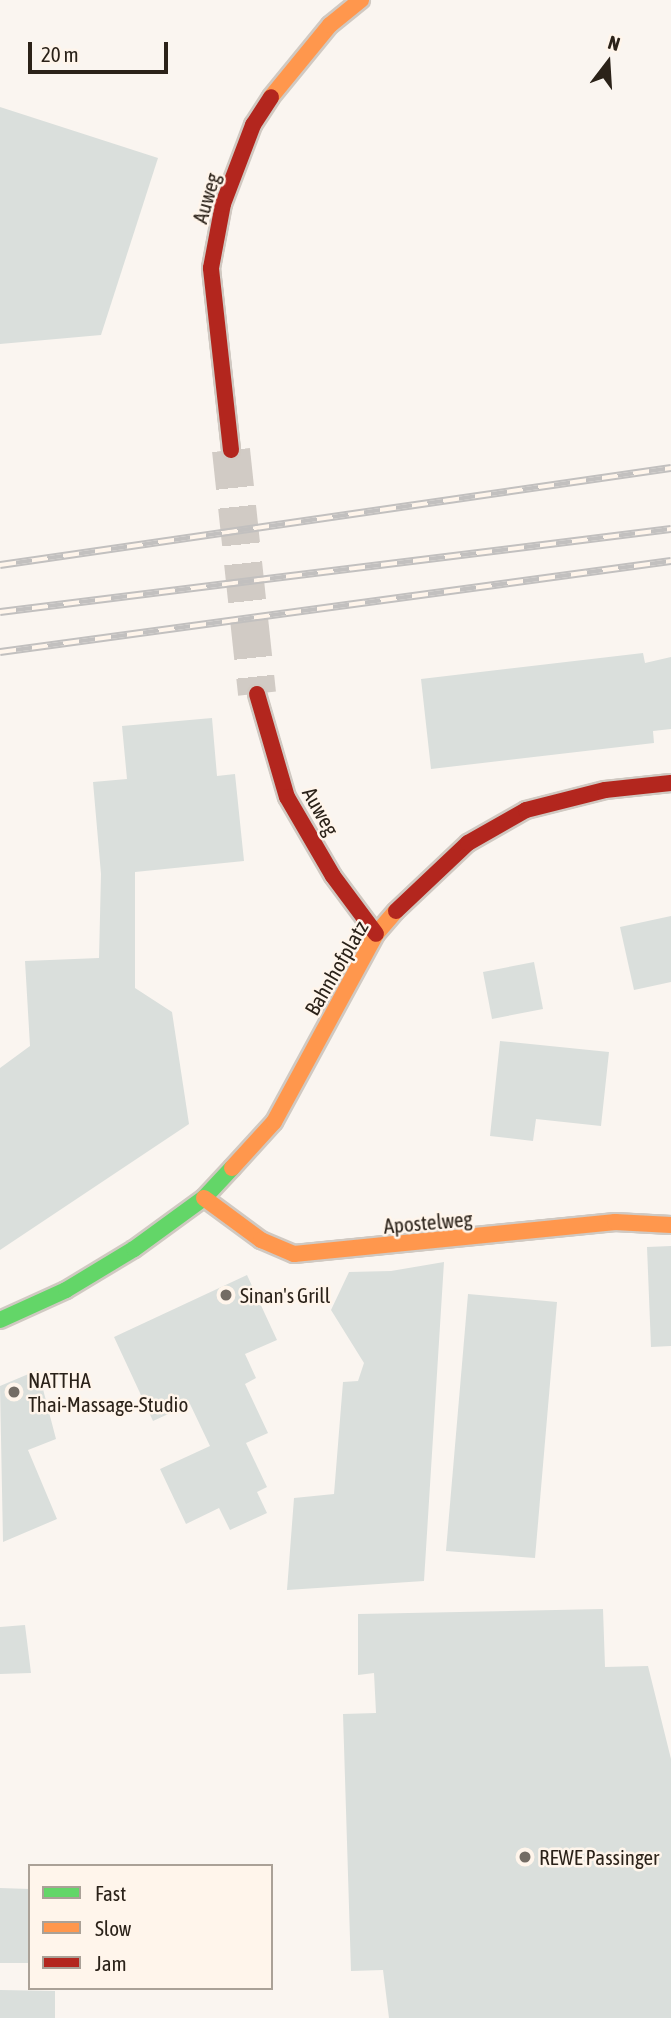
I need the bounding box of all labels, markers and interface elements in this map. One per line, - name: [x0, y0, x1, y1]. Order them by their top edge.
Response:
- scale bar: [32, 28, 172, 72]
- north arrow: [573, 28, 643, 98]
- text: N: [606, 31, 623, 55]
- text: 20 m: [41, 42, 79, 66]
- street label: Auweg: [187, 170, 225, 226]
- street label: Auweg: [298, 782, 344, 840]
- street label: Bahnhofplatz: [299, 916, 373, 1020]
- street label: Apostelweg: [382, 1206, 474, 1238]
- place label: Sinan's Grill: [240, 1282, 330, 1308]
- marker: Sinan's Grill: [218, 1287, 234, 1303]
- place label: NATTHA Thai-Massage-Studio: [28, 1367, 188, 1417]
- marker: NATTHA Thai-Massage-Studio: [6, 1384, 22, 1400]
- place label: REWE Passinger: [539, 1844, 659, 1870]
- marker: REWE Passinger: [517, 1849, 533, 1865]
- legend: [28, 1864, 273, 1990]
- text: Fast: [95, 1881, 126, 1905]
- text: Slow: [95, 1916, 131, 1940]
- text: Jam: [95, 1951, 127, 1975]

